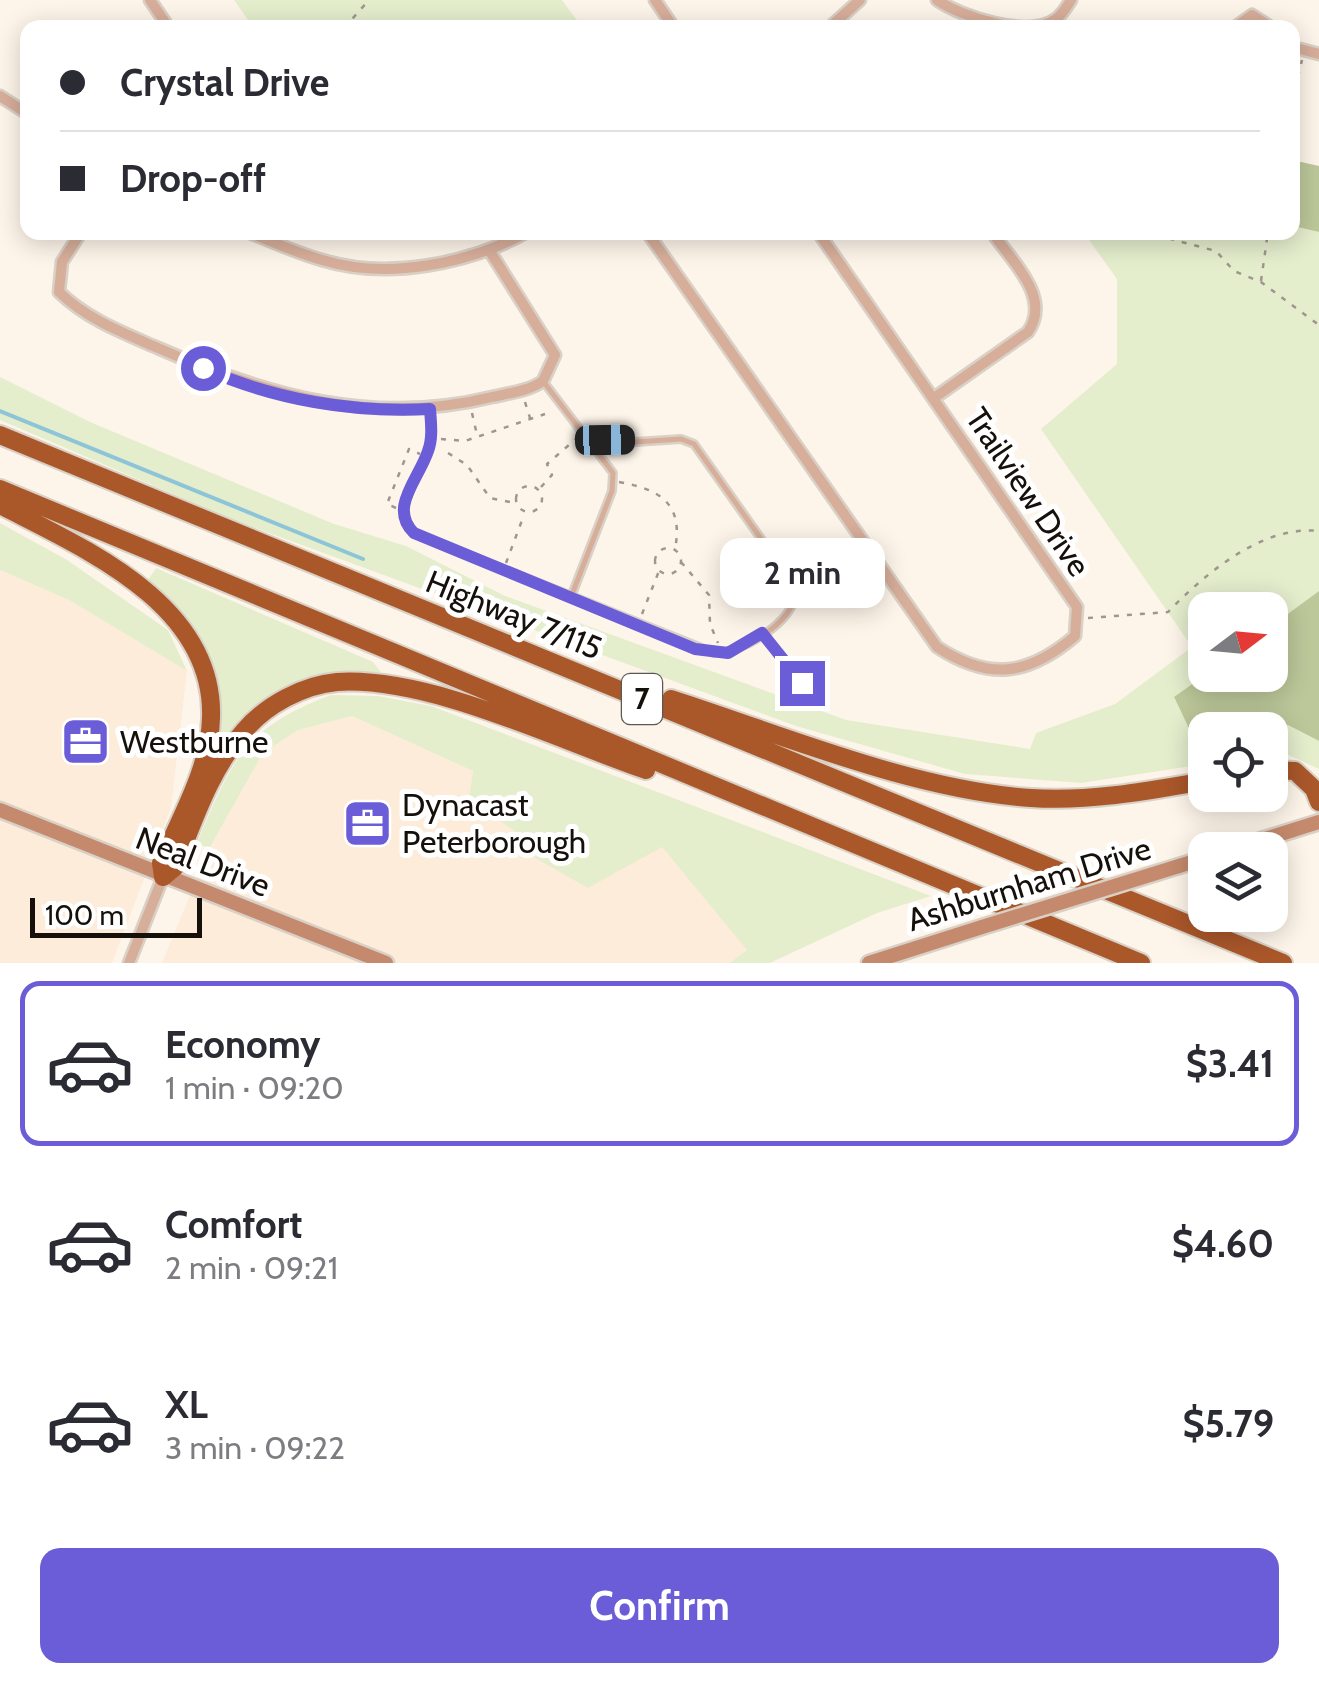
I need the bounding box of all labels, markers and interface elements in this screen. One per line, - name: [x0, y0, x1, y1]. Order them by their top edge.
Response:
- text: Crystal Drive: [120, 59, 329, 106]
- text: Drop-off: [120, 155, 266, 202]
- route start: [181, 346, 226, 391]
- street label: Trailview Drive: [958, 400, 1099, 583]
- car: [575, 424, 635, 456]
- callout: 2 min: [720, 538, 884, 608]
- text: 2 min: [764, 553, 841, 592]
- street label: Highway 7/115: [421, 562, 608, 667]
- north arrow: [1188, 592, 1288, 692]
- map controls: [1188, 592, 1288, 932]
- route end: [780, 661, 825, 706]
- road number: 7: [622, 674, 662, 724]
- button: locate: [1188, 712, 1288, 812]
- office icon: Westburne: [59, 716, 111, 768]
- place label: Westburne: [120, 722, 268, 761]
- place label: Dynacast Peterborough: [402, 785, 586, 861]
- office icon: Dynacast Peterborough: [341, 797, 393, 849]
- street label: Neal Drive: [131, 818, 276, 905]
- street label: Ashburnham Drive: [902, 828, 1155, 939]
- button: layers: [1188, 832, 1288, 932]
- scale bar: [30, 893, 202, 938]
- text: 100 m: [45, 898, 124, 932]
- icon: car: [45, 1019, 135, 1109]
- text: Economy: [165, 1021, 320, 1068]
- text: $3.41: [1186, 1040, 1274, 1087]
- text: 1 min · 09:20: [165, 1068, 344, 1107]
- icon: car: [45, 1199, 135, 1289]
- text: Comfort: [165, 1201, 302, 1248]
- text: $4.60: [1172, 1220, 1274, 1267]
- text: 2 min · 09:21: [165, 1248, 338, 1287]
- icon: car: [45, 1379, 135, 1469]
- text: XL: [165, 1381, 208, 1428]
- text: $5.79: [1182, 1400, 1274, 1447]
- text: 3 min · 09:22: [165, 1428, 345, 1467]
- button: Confirm: [40, 1548, 1279, 1663]

